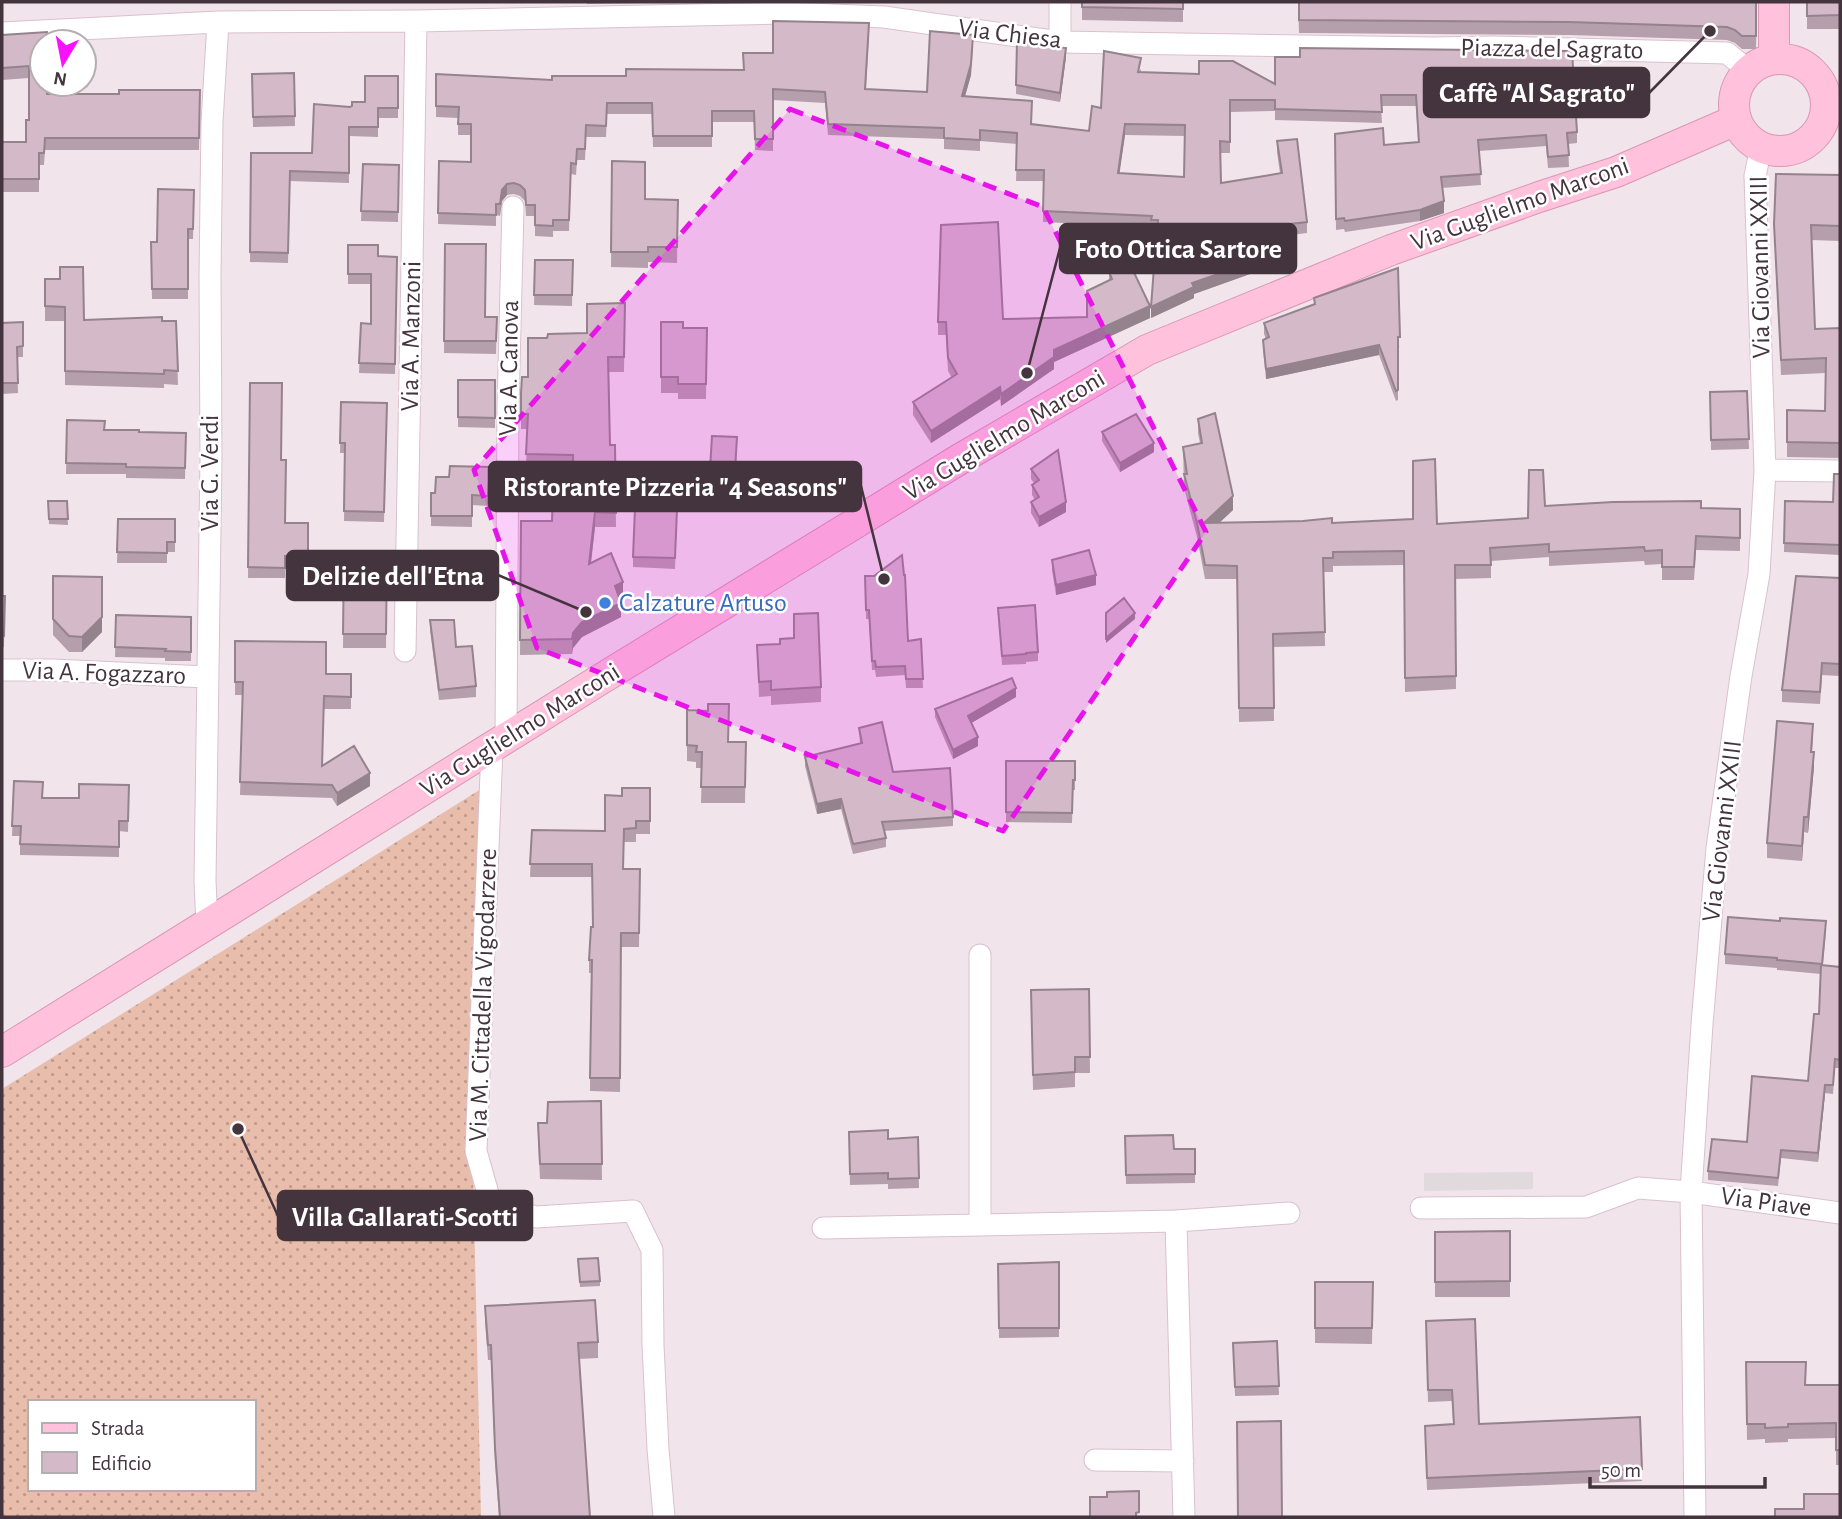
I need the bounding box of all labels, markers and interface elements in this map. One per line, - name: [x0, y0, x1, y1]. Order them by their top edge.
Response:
- street label: Via Chiesa: [957, 15, 1063, 53]
- north arrow: [28, 28, 98, 98]
- street label: Piazza del Sagrato: [1460, 34, 1644, 64]
- text: N: [52, 68, 68, 89]
- callout: Caffè "Al Sagrato": [1424, 68, 1649, 117]
- text: Caffè "Al Sagrato": [1439, 80, 1635, 108]
- street label: Via Guglielmo Marconi: [1408, 152, 1632, 256]
- street label: Via Giovanni XXIII: [1745, 175, 1775, 359]
- callout: Foto Ottica Sartore: [1060, 224, 1296, 273]
- text: Foto Ottica Sartore: [1074, 236, 1282, 264]
- street label: Via A. Manzoni: [397, 261, 425, 411]
- street label: Via A. Canova: [495, 300, 523, 436]
- street label: Via Guglielmo Marconi: [899, 365, 1109, 505]
- street label: Via G. Verdi: [197, 415, 223, 531]
- callout: Ristorante Pizzeria "4 Seasons": [489, 462, 861, 511]
- text: Ristorante Pizzeria "4 Seasons": [503, 474, 847, 502]
- callout: Delizie dell'Etna: [287, 551, 498, 600]
- text: Delizie dell'Etna: [302, 563, 484, 591]
- place label: Calzature Artuso: [619, 590, 787, 616]
- marker: Calzature Artuso: [597, 595, 613, 611]
- street label: Via A. Fogazzaro: [21, 657, 187, 689]
- street label: Via Guglielmo Marconi: [416, 658, 624, 802]
- street label: Via Giovanni XXIII: [1698, 739, 1746, 923]
- street label: Via M. Cittadella Vigodarzere: [465, 848, 501, 1142]
- street label: Via Piave: [1719, 1183, 1813, 1221]
- callout: Villa Gallarati-Scotti: [278, 1191, 532, 1240]
- text: Villa Gallarati-Scotti: [292, 1204, 518, 1232]
- legend: [28, 1400, 256, 1491]
- text: Strada: [91, 1418, 145, 1439]
- scale bar: [1590, 1446, 1765, 1490]
- text: Edificio: [91, 1453, 152, 1474]
- text: 50 m: [1601, 1460, 1641, 1481]

